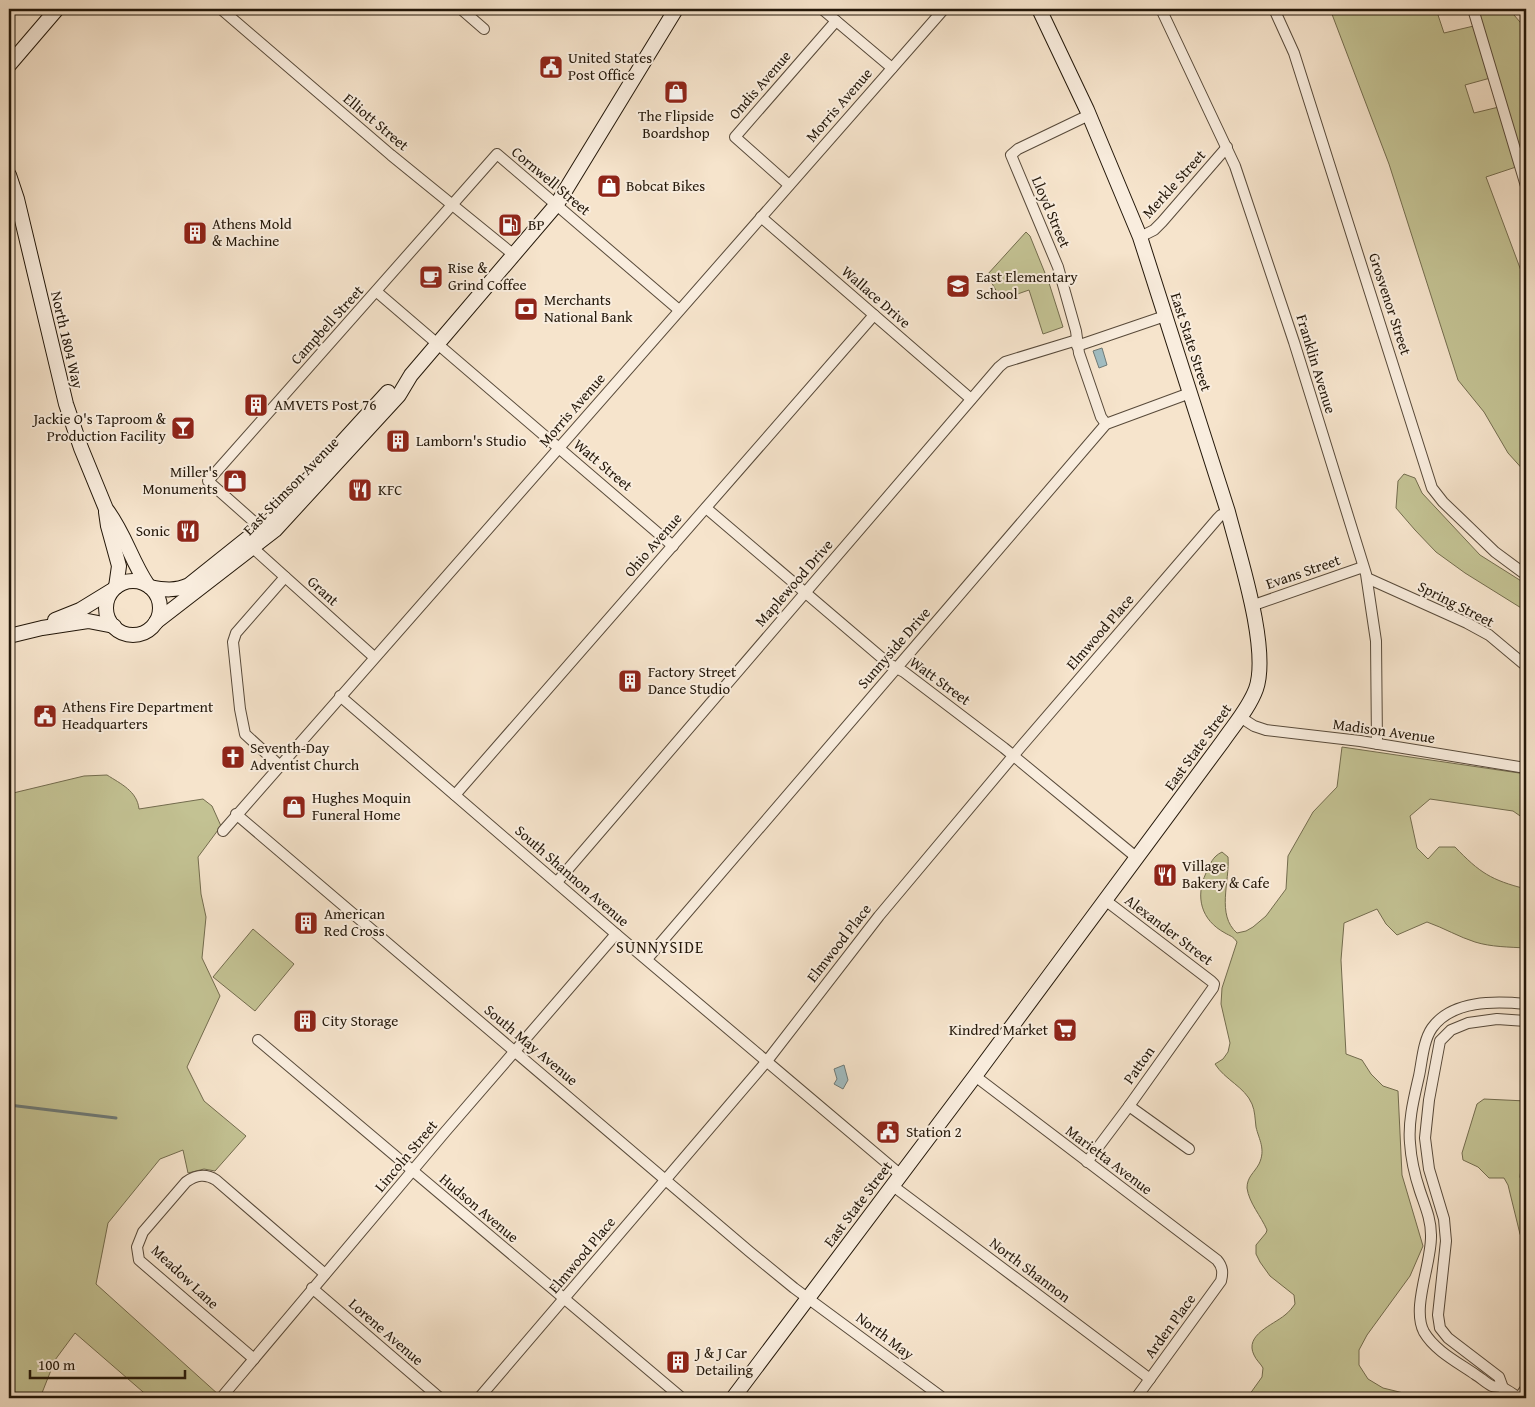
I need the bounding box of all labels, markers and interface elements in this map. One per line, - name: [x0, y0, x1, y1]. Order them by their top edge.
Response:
- street label: Ondis Avenue: [724, 46, 795, 124]
- place label: United States Post Office: [568, 47, 652, 85]
- public building icon: United States Post Office: [538, 54, 564, 80]
- street label: Morris Avenue: [801, 63, 877, 146]
- shop icon: The Flipside Boardshop: [663, 79, 689, 105]
- street label: Elliott Street: [339, 88, 414, 156]
- place label: The Flipside Boardshop: [638, 105, 714, 143]
- street label: Cornwell Street: [507, 141, 596, 220]
- street label: Merkle Street: [1137, 144, 1211, 223]
- shop icon: Bobcat Bikes: [596, 173, 622, 199]
- street label: Lloyd Street: [1027, 173, 1076, 251]
- place label: Bobcat Bikes: [626, 175, 705, 196]
- fuel station icon: BP: [497, 212, 523, 238]
- place label: Athens Mold & Machine: [212, 213, 292, 251]
- place label: BP: [528, 214, 545, 235]
- building icon: Athens Mold & Machine: [182, 220, 208, 246]
- street label: Grosvenor Street: [1364, 250, 1417, 358]
- place label: Rise & Grind Coffee: [448, 257, 526, 295]
- street label: Wallace Drive: [837, 261, 915, 333]
- cafe icon: Rise & Grind Coffee: [418, 264, 444, 290]
- place label: East Elementary School: [976, 266, 1078, 304]
- school or university icon: East Elementary School: [945, 273, 971, 299]
- street label: Campbell Street: [285, 280, 368, 369]
- street label: North 1804 Way: [46, 289, 89, 391]
- place label: Merchants National Bank: [544, 289, 633, 327]
- street label: East State Street: [1166, 290, 1218, 395]
- bank icon: Merchants National Bank: [513, 296, 539, 322]
- street label: Franklin Avenue: [1291, 312, 1342, 416]
- street label: Morris Avenue: [534, 368, 610, 451]
- building icon: AMVETS Post 76: [243, 392, 269, 418]
- place label: AMVETS Post 76: [274, 394, 377, 415]
- place label: Jackie O's Taproom & Production Facility: [31, 408, 167, 446]
- bar icon: Jackie O's Taproom & Production Facility: [170, 415, 196, 441]
- building icon: Lamborn's Studio: [385, 428, 411, 454]
- place label: Lamborn's Studio: [416, 430, 527, 451]
- street label: East Stimson Avenue: [238, 432, 343, 540]
- street label: Watt Street: [569, 434, 638, 496]
- place label: Miller's Monuments: [143, 461, 218, 499]
- shop icon: Miller's Monuments: [222, 468, 248, 494]
- restaurant icon: KFC: [347, 477, 373, 503]
- place label: KFC: [378, 479, 402, 500]
- street label: Ohio Avenue: [619, 508, 686, 581]
- restaurant icon: Sonic: [175, 518, 201, 544]
- place label: Sonic: [136, 520, 170, 541]
- street label: Maplewood Drive: [750, 534, 837, 631]
- street label: Evans Street: [1263, 549, 1344, 594]
- street label: Grant: [303, 571, 344, 611]
- street label: Spring Street: [1415, 575, 1499, 632]
- street label: Elmwood Place: [1061, 589, 1138, 674]
- street label: Sunnyside Drive: [852, 602, 935, 693]
- street label: Watt Street: [905, 651, 976, 710]
- place label: Factory Street Dance Studio: [648, 661, 737, 699]
- building icon: Factory Street Dance Studio: [617, 668, 643, 694]
- place label: Athens Fire Department Headquarters: [62, 696, 214, 734]
- street label: East State Street: [1159, 698, 1237, 794]
- public building icon: Athens Fire Department Headquarters: [32, 703, 58, 729]
- street label: Madison Avenue: [1332, 713, 1437, 748]
- place label: Seventh-Day Adventist Church: [250, 737, 360, 775]
- church icon: Seventh-Day Adventist Church: [220, 744, 246, 770]
- place label: Hughes Moquin Funeral Home: [312, 787, 411, 825]
- shop icon: Hughes Moquin Funeral Home: [281, 794, 307, 820]
- street label: South Shannon Avenue: [511, 820, 634, 931]
- place label: Village Bakery & Cafe: [1182, 855, 1269, 893]
- restaurant icon: Village Bakery & Cafe: [1152, 862, 1178, 888]
- street label: Alexander Street: [1121, 889, 1218, 970]
- street label: Elmwood Place: [801, 899, 876, 986]
- place label: American Red Cross: [324, 903, 386, 941]
- building icon: American Red Cross: [293, 910, 319, 936]
- district label: SUNNYSIDE: [616, 935, 704, 959]
- street label: South May Avenue: [480, 999, 583, 1090]
- building icon: City Storage: [292, 1008, 318, 1034]
- place label: City Storage: [322, 1010, 398, 1031]
- supermarket icon: Kindred Market: [1052, 1017, 1078, 1043]
- place label: Kindred Market: [949, 1019, 1049, 1040]
- street label: Patton: [1118, 1041, 1160, 1088]
- street label: Lincoln Street: [369, 1115, 442, 1196]
- public building icon: Station 2: [875, 1119, 901, 1145]
- street label: Marietta Avenue: [1061, 1120, 1157, 1199]
- place label: Station 2: [906, 1121, 962, 1142]
- street label: East State Street: [818, 1156, 897, 1251]
- street label: Hudson Avenue: [435, 1168, 523, 1247]
- street label: Elmwood Place: [543, 1212, 620, 1297]
- street label: North Shannon: [985, 1232, 1076, 1307]
- street label: Meadow Lane: [147, 1240, 224, 1314]
- street label: Arden Place: [1139, 1289, 1200, 1362]
- street label: Lorene Avenue: [344, 1293, 428, 1370]
- street label: North May: [852, 1307, 919, 1365]
- place label: J & J Car Detailing: [694, 1342, 754, 1380]
- scale bar: [30, 1347, 185, 1379]
- building icon: J & J Car Detailing: [665, 1349, 691, 1375]
- text: 100 m: [38, 1354, 76, 1375]

